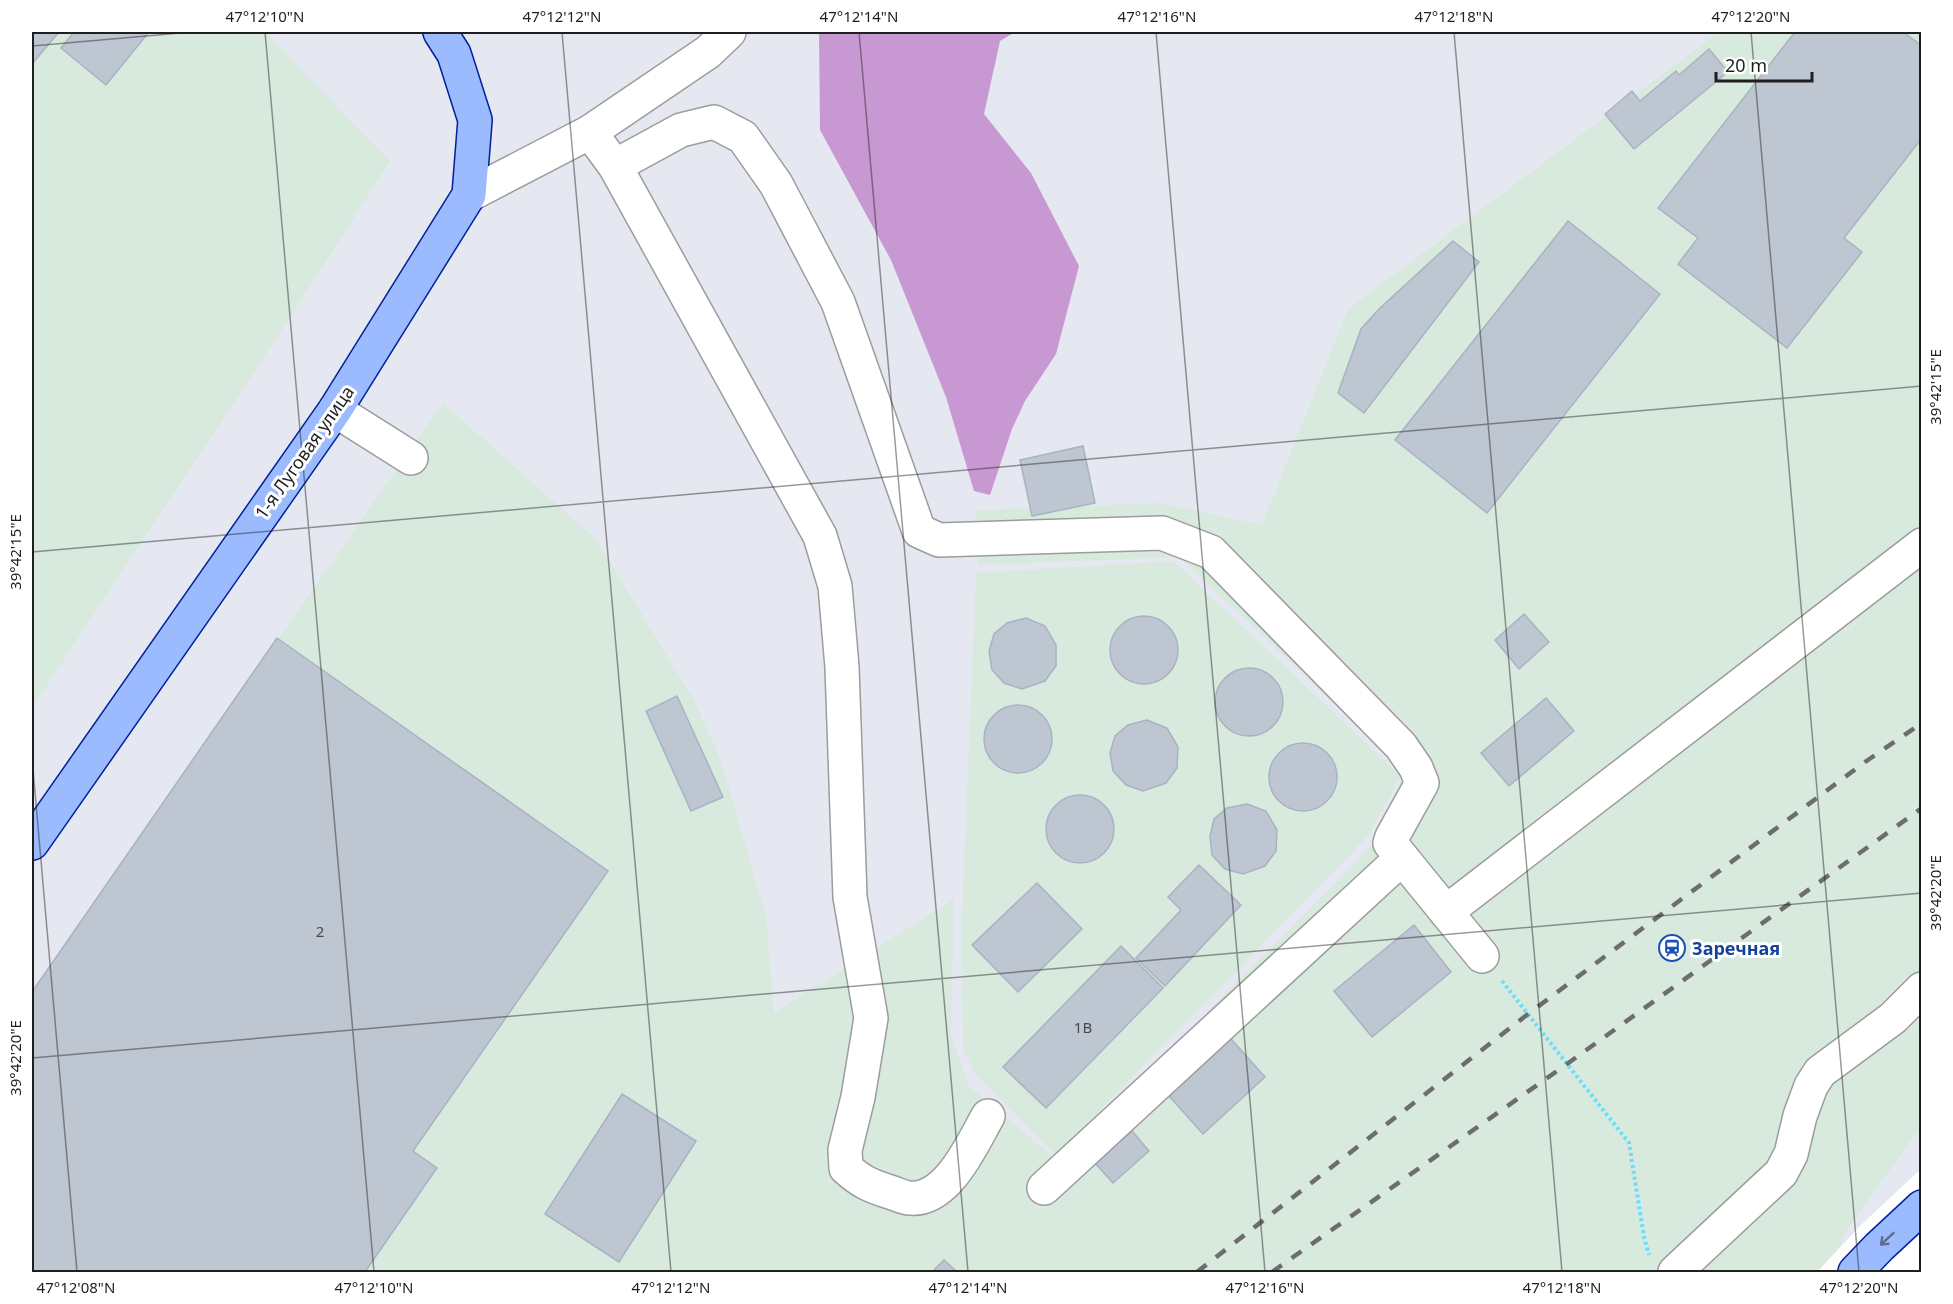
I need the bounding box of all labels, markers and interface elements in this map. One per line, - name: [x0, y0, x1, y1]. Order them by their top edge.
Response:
- text: 47°12'10"N: [226, 6, 304, 26]
- text: 47°12'12"N: [523, 6, 601, 26]
- text: 47°12'14"N: [820, 6, 898, 26]
- text: 47°12'16"N: [1118, 6, 1196, 26]
- text: 47°12'18"N: [1415, 6, 1493, 26]
- text: 47°12'20"N: [1712, 6, 1790, 26]
- scale bar: [1716, 45, 1812, 83]
- text: 20 m: [1725, 53, 1767, 77]
- text: 39°42'15"E: [1925, 349, 1945, 425]
- street label: 1-я Луговая улица: [249, 381, 359, 523]
- text: 39°42'15"E: [5, 514, 25, 590]
- text: 39°42'20"E: [1925, 855, 1945, 931]
- house number: 2: [316, 921, 324, 941]
- station icon: Заречная: [1657, 933, 1687, 963]
- place label: Заречная: [1692, 936, 1780, 960]
- house number: 1В: [1074, 1017, 1092, 1037]
- text: 39°42'20"E: [5, 1020, 25, 1096]
- one-way arrow: [1880, 1232, 1895, 1246]
- text: 47°12'08"N: [37, 1277, 115, 1297]
- text: 47°12'10"N: [335, 1277, 413, 1297]
- text: 47°12'12"N: [632, 1277, 710, 1297]
- text: 47°12'14"N: [929, 1277, 1007, 1297]
- text: 47°12'16"N: [1226, 1277, 1304, 1297]
- text: 47°12'18"N: [1523, 1277, 1601, 1297]
- text: 47°12'20"N: [1820, 1277, 1898, 1297]

